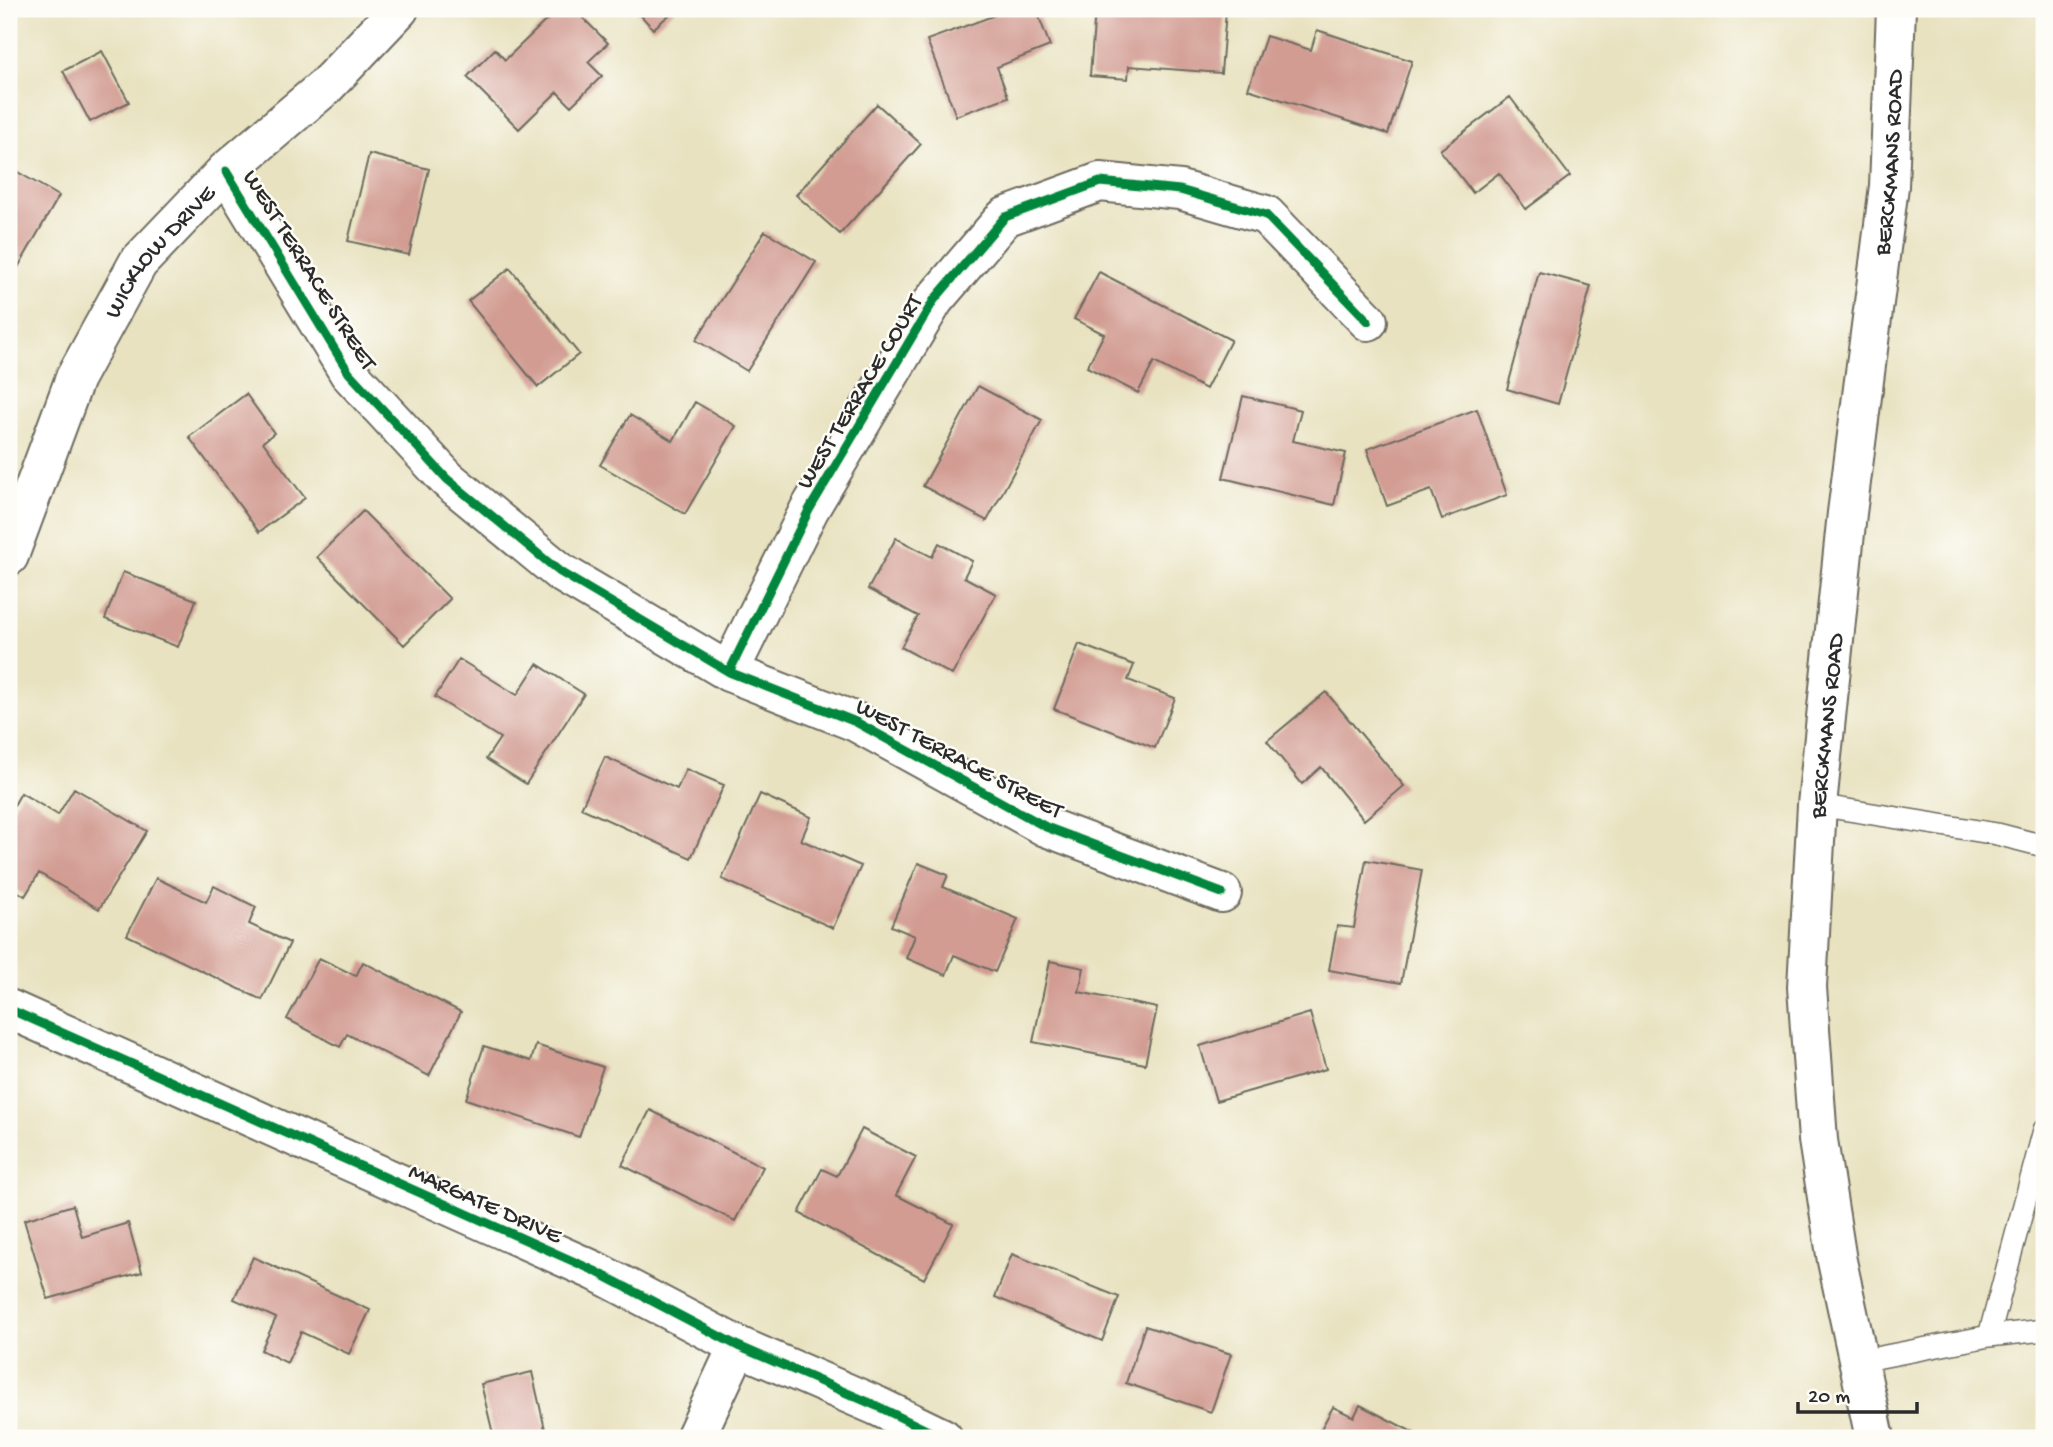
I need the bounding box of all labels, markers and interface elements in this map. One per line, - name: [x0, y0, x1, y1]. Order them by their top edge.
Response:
- street label: BERCKMANS ROAD: [1869, 69, 1912, 258]
- street label: WEST TERRACE STREET: [235, 165, 382, 378]
- street label: WICKLOW DRIVE: [100, 179, 224, 324]
- street label: WEST TERRACE COURT: [791, 289, 931, 495]
- street label: BERCKMANS ROAD: [1805, 632, 1853, 820]
- street label: WEST TERRACE STREET: [850, 693, 1069, 828]
- street label: MARGATE DRIVE: [403, 1158, 567, 1252]
- scale bar: [1798, 1370, 1916, 1414]
- text: 20 m: [1808, 1386, 1850, 1411]

